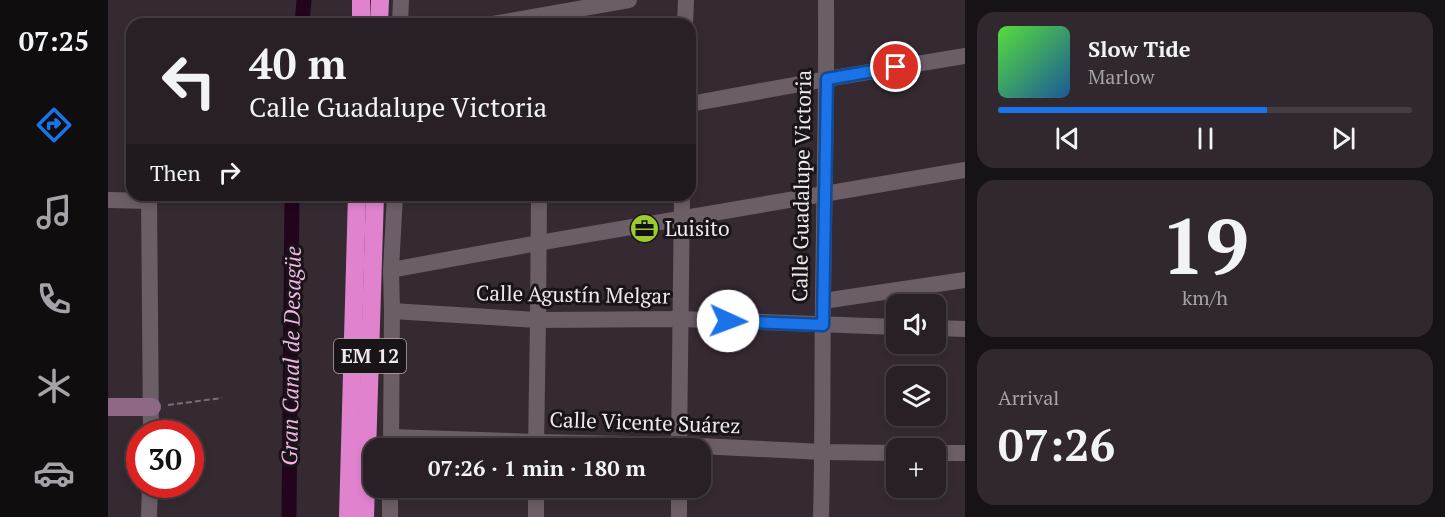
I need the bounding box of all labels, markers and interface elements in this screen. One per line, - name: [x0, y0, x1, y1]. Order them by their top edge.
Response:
- text: 07:25: [19, 23, 89, 59]
- text: Slow Tide: [1088, 34, 1191, 63]
- text: 40 m: [249, 35, 347, 91]
- pin: [870, 41, 921, 92]
- icon: left: [150, 42, 228, 120]
- icon: arrive: [879, 50, 912, 83]
- text: Marlow: [1088, 63, 1155, 90]
- street label: Calle Guadalupe Victoria: [785, 69, 817, 302]
- text: Calle Guadalupe Victoria: [249, 89, 547, 125]
- icon: directions: [33, 104, 75, 146]
- icon: previous: [1051, 122, 1084, 155]
- icon: pause: [1189, 122, 1222, 155]
- icon: next: [1327, 122, 1360, 155]
- icon: right: [213, 156, 246, 189]
- text: Then: [150, 158, 201, 187]
- icon: music: [33, 191, 75, 233]
- text: 19: [1161, 193, 1249, 296]
- office icon: Luisito: [628, 213, 660, 245]
- place label: Luisito: [665, 214, 730, 242]
- water label: Gran Canal de Desagüe: [274, 246, 307, 466]
- icon: phone: [33, 278, 75, 320]
- street label: Calle Agustín Melgar: [476, 278, 670, 310]
- text: km/h: [1182, 284, 1228, 311]
- position arrow: [696, 289, 760, 353]
- map controls: [886, 294, 946, 498]
- button: sound: [886, 294, 946, 354]
- road number: EM 12: [334, 339, 406, 373]
- icon: climate: [33, 365, 75, 407]
- button: layers: [886, 366, 946, 426]
- text: Arrival: [998, 384, 1059, 411]
- street label: Calle Vicente Suárez: [549, 405, 741, 439]
- text: 07:26: [998, 414, 1115, 474]
- speed limit sign: 30: [126, 420, 204, 498]
- button: +: [886, 438, 946, 498]
- icon: car: [33, 452, 75, 494]
- text: 07:26 · 1 min · 180 m: [428, 453, 646, 482]

